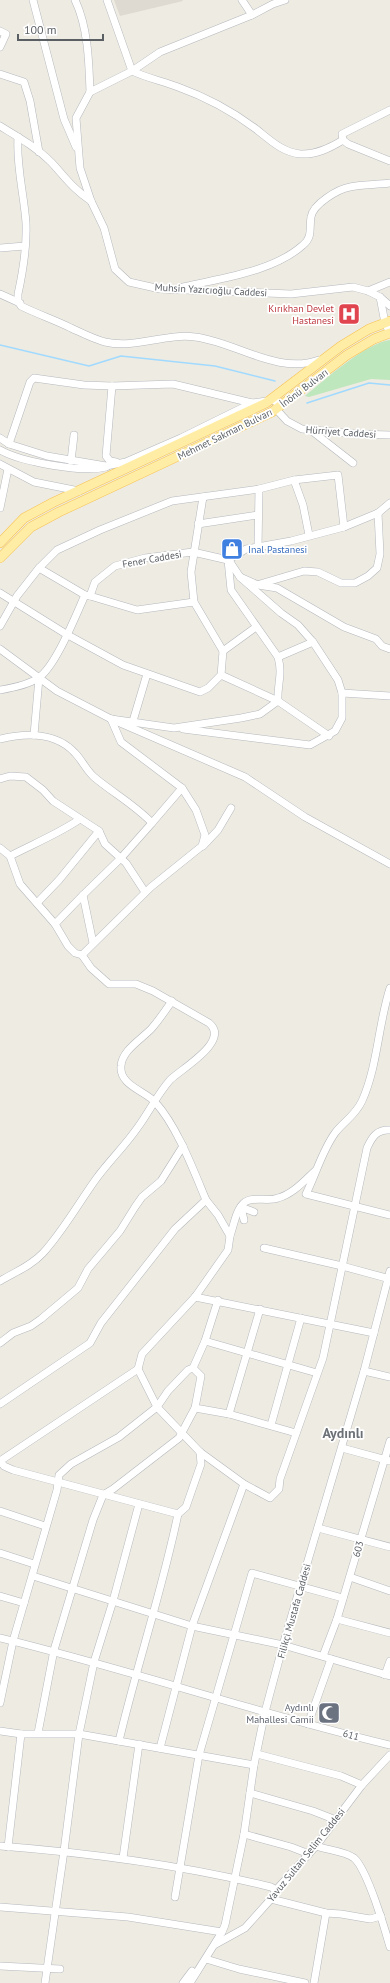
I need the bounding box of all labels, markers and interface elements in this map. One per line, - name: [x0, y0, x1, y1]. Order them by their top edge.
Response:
- scale bar: [18, 16, 103, 42]
- text: 100 m: [24, 22, 57, 37]
- street label: Muhsin Yazıcıoğlu Caddesi: [154, 281, 268, 299]
- hospital icon: Kırıkhan Devlet Hastanesi: [336, 301, 362, 327]
- place label: Kırıkhan Devlet Hastanesi: [268, 302, 335, 327]
- street label: İnönü Bulvarı: [277, 366, 331, 410]
- street label: Mehmet Sakman Bulvarı: [175, 405, 275, 463]
- street label: Hürriyet Caddesi: [305, 423, 377, 441]
- shop icon: Inal Pastanesi: [219, 536, 245, 562]
- place label: Inal Pastanesi: [248, 543, 307, 556]
- street label: Fener Caddesi: [121, 547, 183, 571]
- district label: Aydınlı: [322, 1424, 364, 1442]
- street label: 603: [350, 1539, 366, 1559]
- street label: Filikçi Mustafa Caddesi: [274, 1562, 314, 1660]
- mosque icon: Aydınlı Mahallesi Camii: [316, 1700, 342, 1726]
- place label: Aydınlı Mahallesi Camii: [246, 1701, 314, 1726]
- street label: 611: [341, 1727, 361, 1743]
- street label: Yavuz Sultan Selim Caddesi: [264, 1805, 348, 1905]

